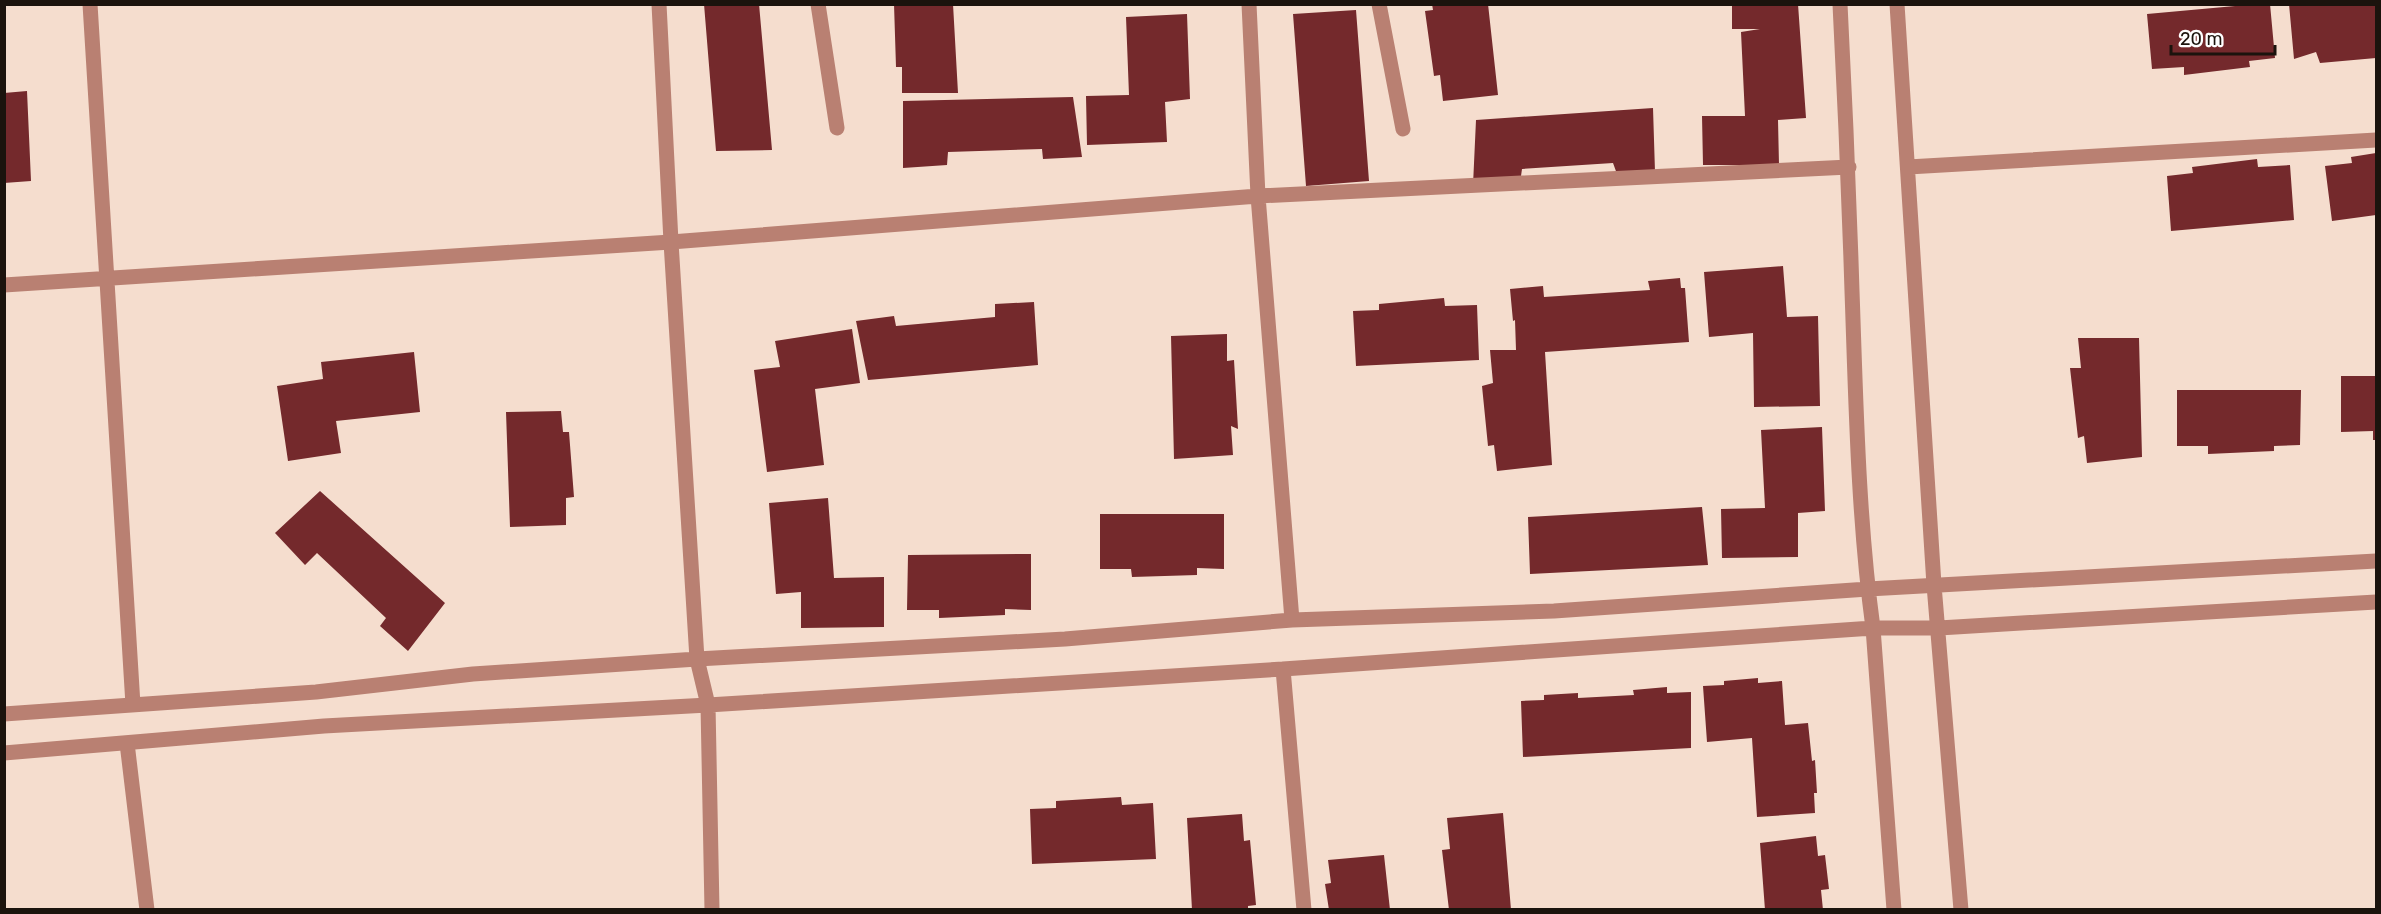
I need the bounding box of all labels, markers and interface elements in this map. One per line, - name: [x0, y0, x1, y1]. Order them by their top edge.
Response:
- scale bar: [2171, 18, 2274, 56]
- text: 20 m: [2180, 28, 2222, 50]

